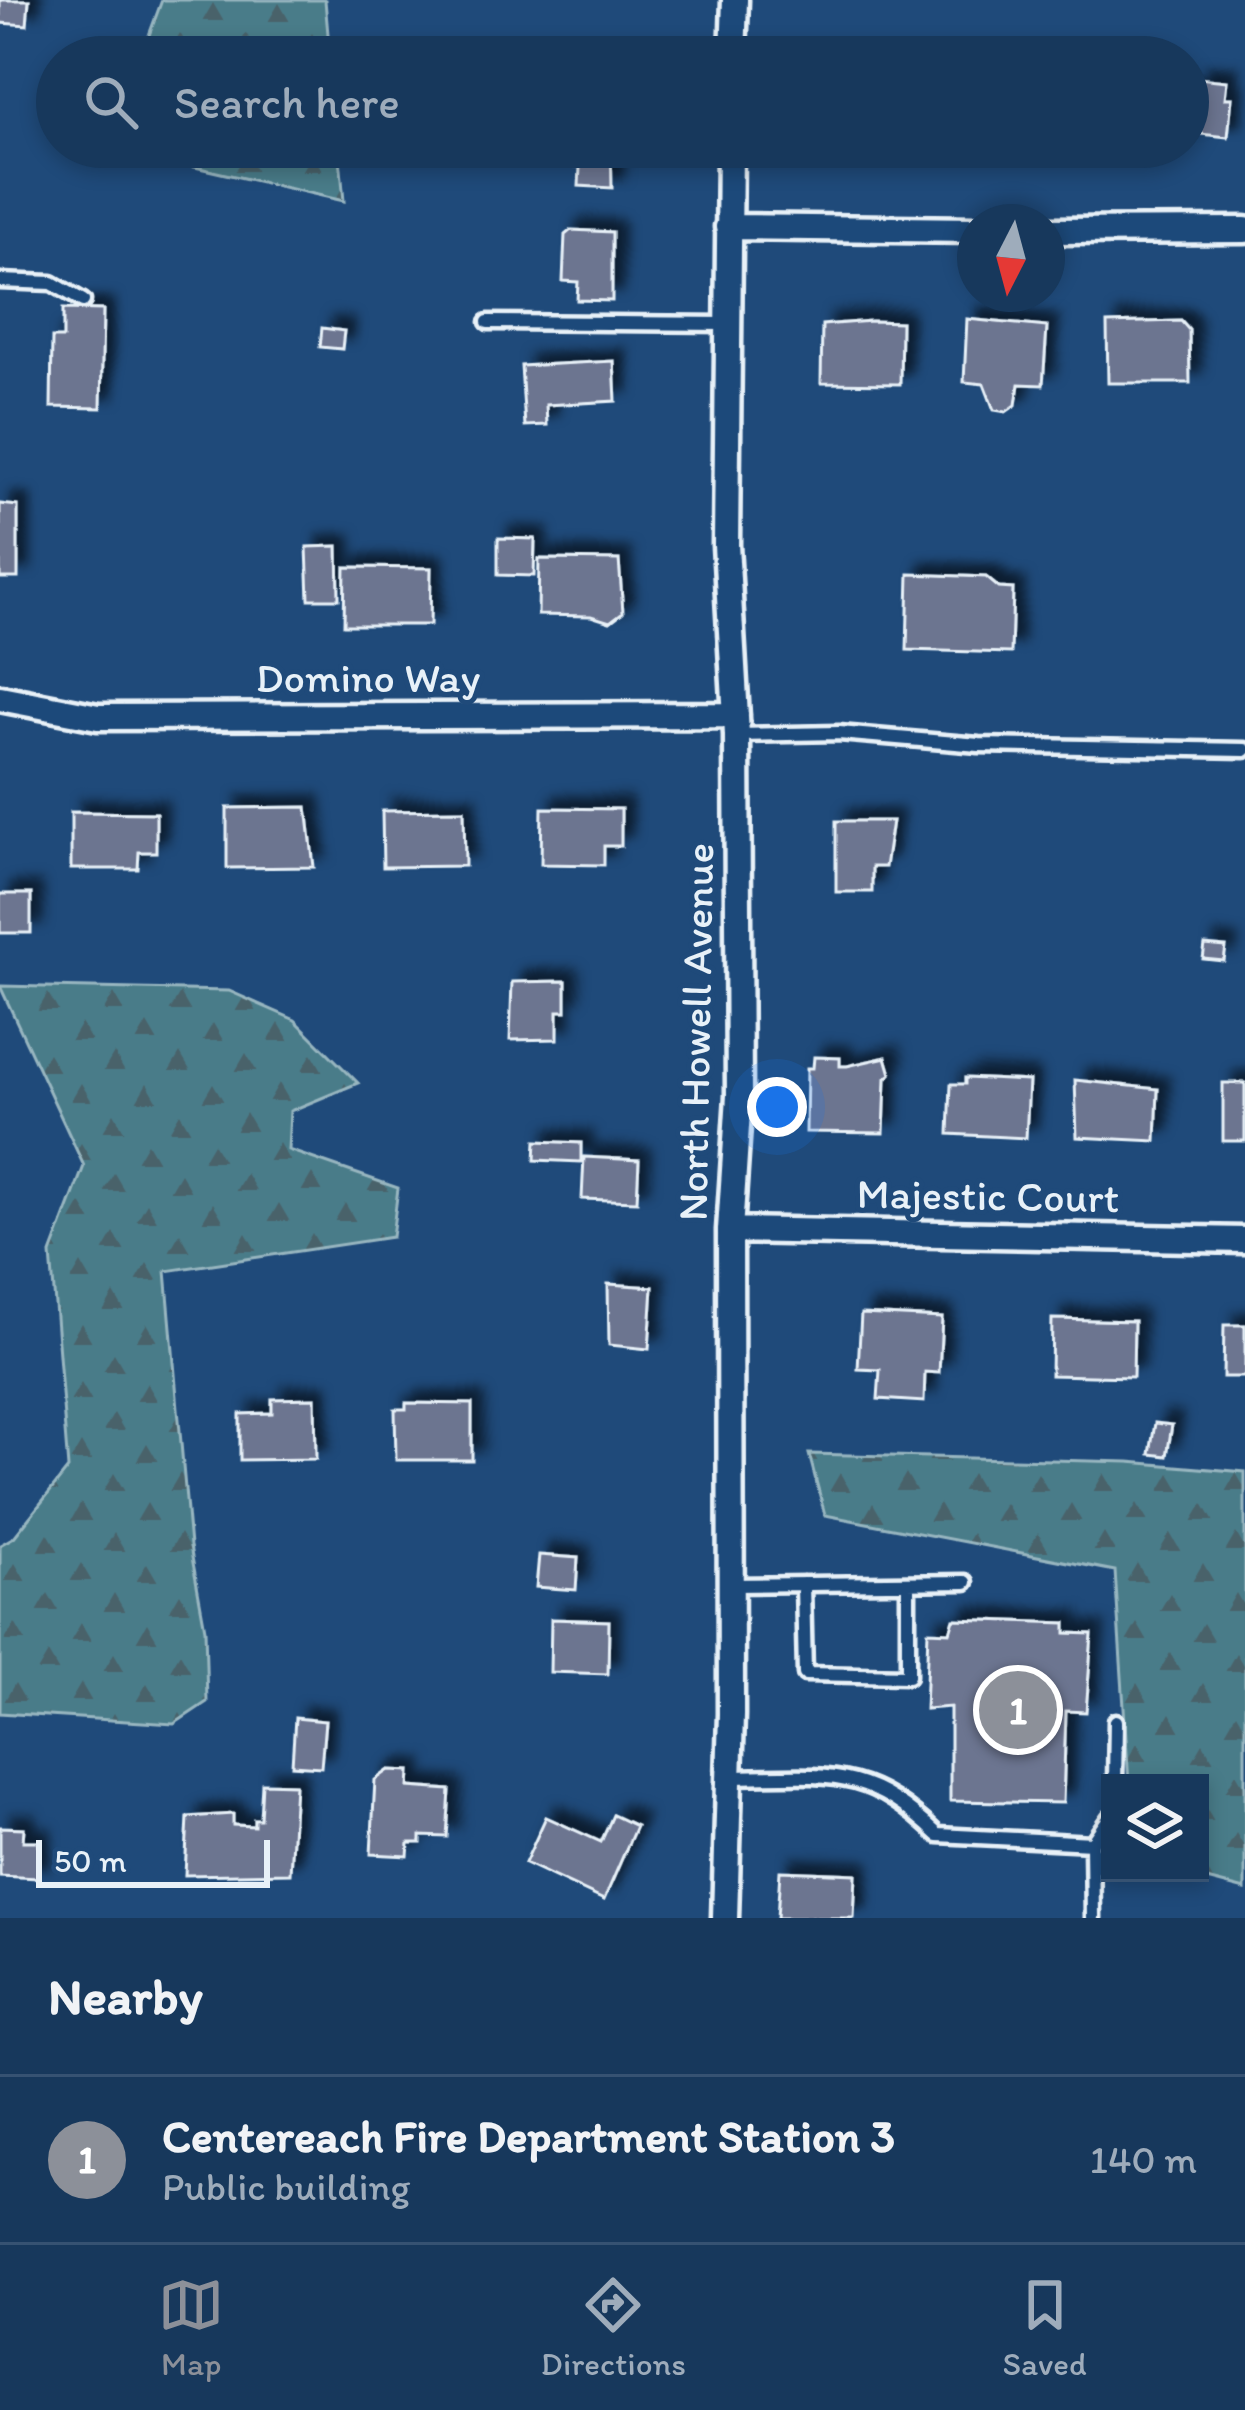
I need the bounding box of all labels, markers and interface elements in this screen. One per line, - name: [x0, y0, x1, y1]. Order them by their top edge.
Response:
- search box: [36, 36, 1209, 168]
- icon: search: [78, 69, 144, 135]
- text: Search here: [174, 75, 400, 129]
- north arrow: [957, 204, 1065, 312]
- street label: Domino Way: [256, 652, 480, 703]
- street label: North Howell Avenue: [667, 843, 724, 1221]
- your location: [747, 1077, 807, 1137]
- street label: Majestic Court: [856, 1168, 1120, 1223]
- pin: 1: [979, 1665, 1057, 1755]
- map controls: [1101, 1774, 1209, 1882]
- button: layers: [1101, 1774, 1209, 1882]
- scale bar: [36, 1834, 270, 1887]
- text: 50 m: [54, 1841, 127, 1880]
- text: Nearby: [48, 1966, 203, 2027]
- text: Centereach Fire Department Station 3: [162, 2109, 895, 2163]
- text: 1: [78, 2136, 96, 2183]
- text: 140 m: [1090, 2136, 1197, 2183]
- text: Public building: [162, 2163, 410, 2210]
- tab: Map: [158, 2272, 224, 2383]
- tab: Directions: [541, 2272, 686, 2383]
- tab: Saved: [1003, 2272, 1087, 2383]

